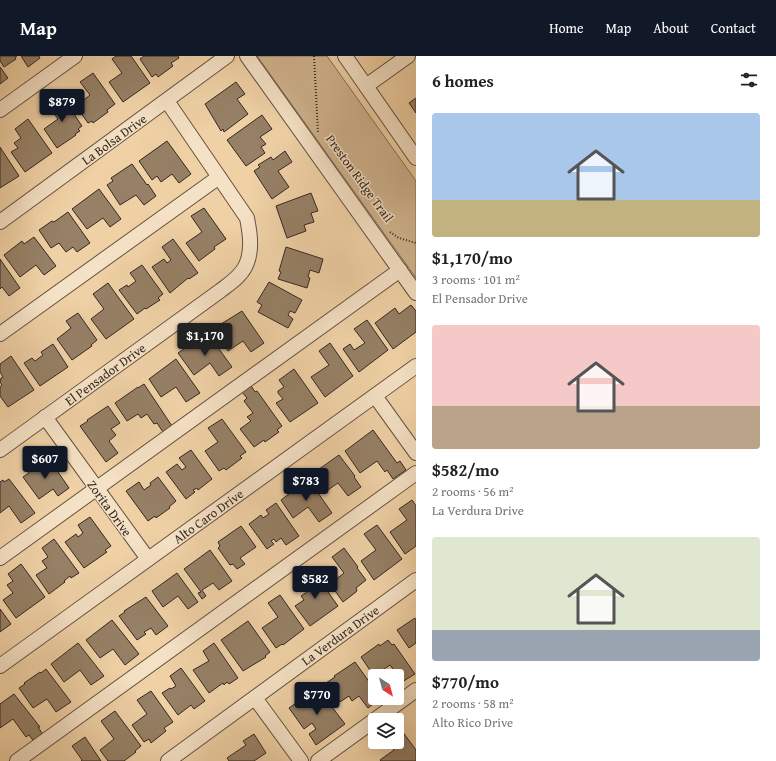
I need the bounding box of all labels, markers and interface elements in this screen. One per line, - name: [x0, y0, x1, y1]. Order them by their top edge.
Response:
- text: Map: [20, 14, 57, 42]
- text: Home: [549, 18, 584, 38]
- text: Map: [606, 18, 631, 38]
- text: About: [653, 18, 689, 38]
- text: Contact: [711, 18, 756, 38]
- text: 6 homes: [432, 68, 494, 93]
- icon: filters: [738, 69, 760, 91]
- pin: $879: [38, 89, 86, 123]
- text: $879: [49, 92, 75, 111]
- street label: La Bolsa Drive: [78, 109, 151, 170]
- street label: Preston Ridge Trail: [321, 131, 398, 226]
- icon: home: [560, 139, 632, 211]
- text: $1,170/mo: [432, 245, 513, 270]
- text: 3 rooms · 101 m²: [432, 270, 520, 289]
- text: El Pensador Drive: [432, 289, 528, 308]
- pin: $1,170: [172, 323, 238, 357]
- text: $1,170: [186, 326, 224, 345]
- street label: El Pensador Drive: [61, 339, 150, 410]
- icon: home: [560, 351, 632, 423]
- pin: $607: [21, 446, 69, 480]
- text: $607: [32, 449, 58, 468]
- text: $582/mo: [432, 457, 499, 482]
- pin: $783: [282, 468, 330, 502]
- text: $783: [293, 471, 319, 490]
- street label: Zorita Drive: [83, 476, 136, 540]
- text: 2 rooms · 56 m²: [432, 482, 514, 501]
- street label: Alto Caro Drive: [169, 484, 247, 548]
- text: La Verdura Drive: [432, 501, 524, 520]
- icon: home: [560, 563, 632, 635]
- pin: $582: [291, 566, 339, 600]
- text: $582: [302, 569, 328, 588]
- street label: La Verdura Drive: [298, 601, 383, 670]
- north arrow: [368, 669, 404, 705]
- map controls: [368, 669, 404, 749]
- text: $770/mo: [432, 669, 499, 694]
- pin: $770: [293, 682, 341, 716]
- text: $770: [304, 685, 330, 704]
- text: 2 rooms · 58 m²: [432, 694, 514, 713]
- button: layers: [368, 713, 404, 749]
- text: Alto Rico Drive: [432, 713, 513, 732]

